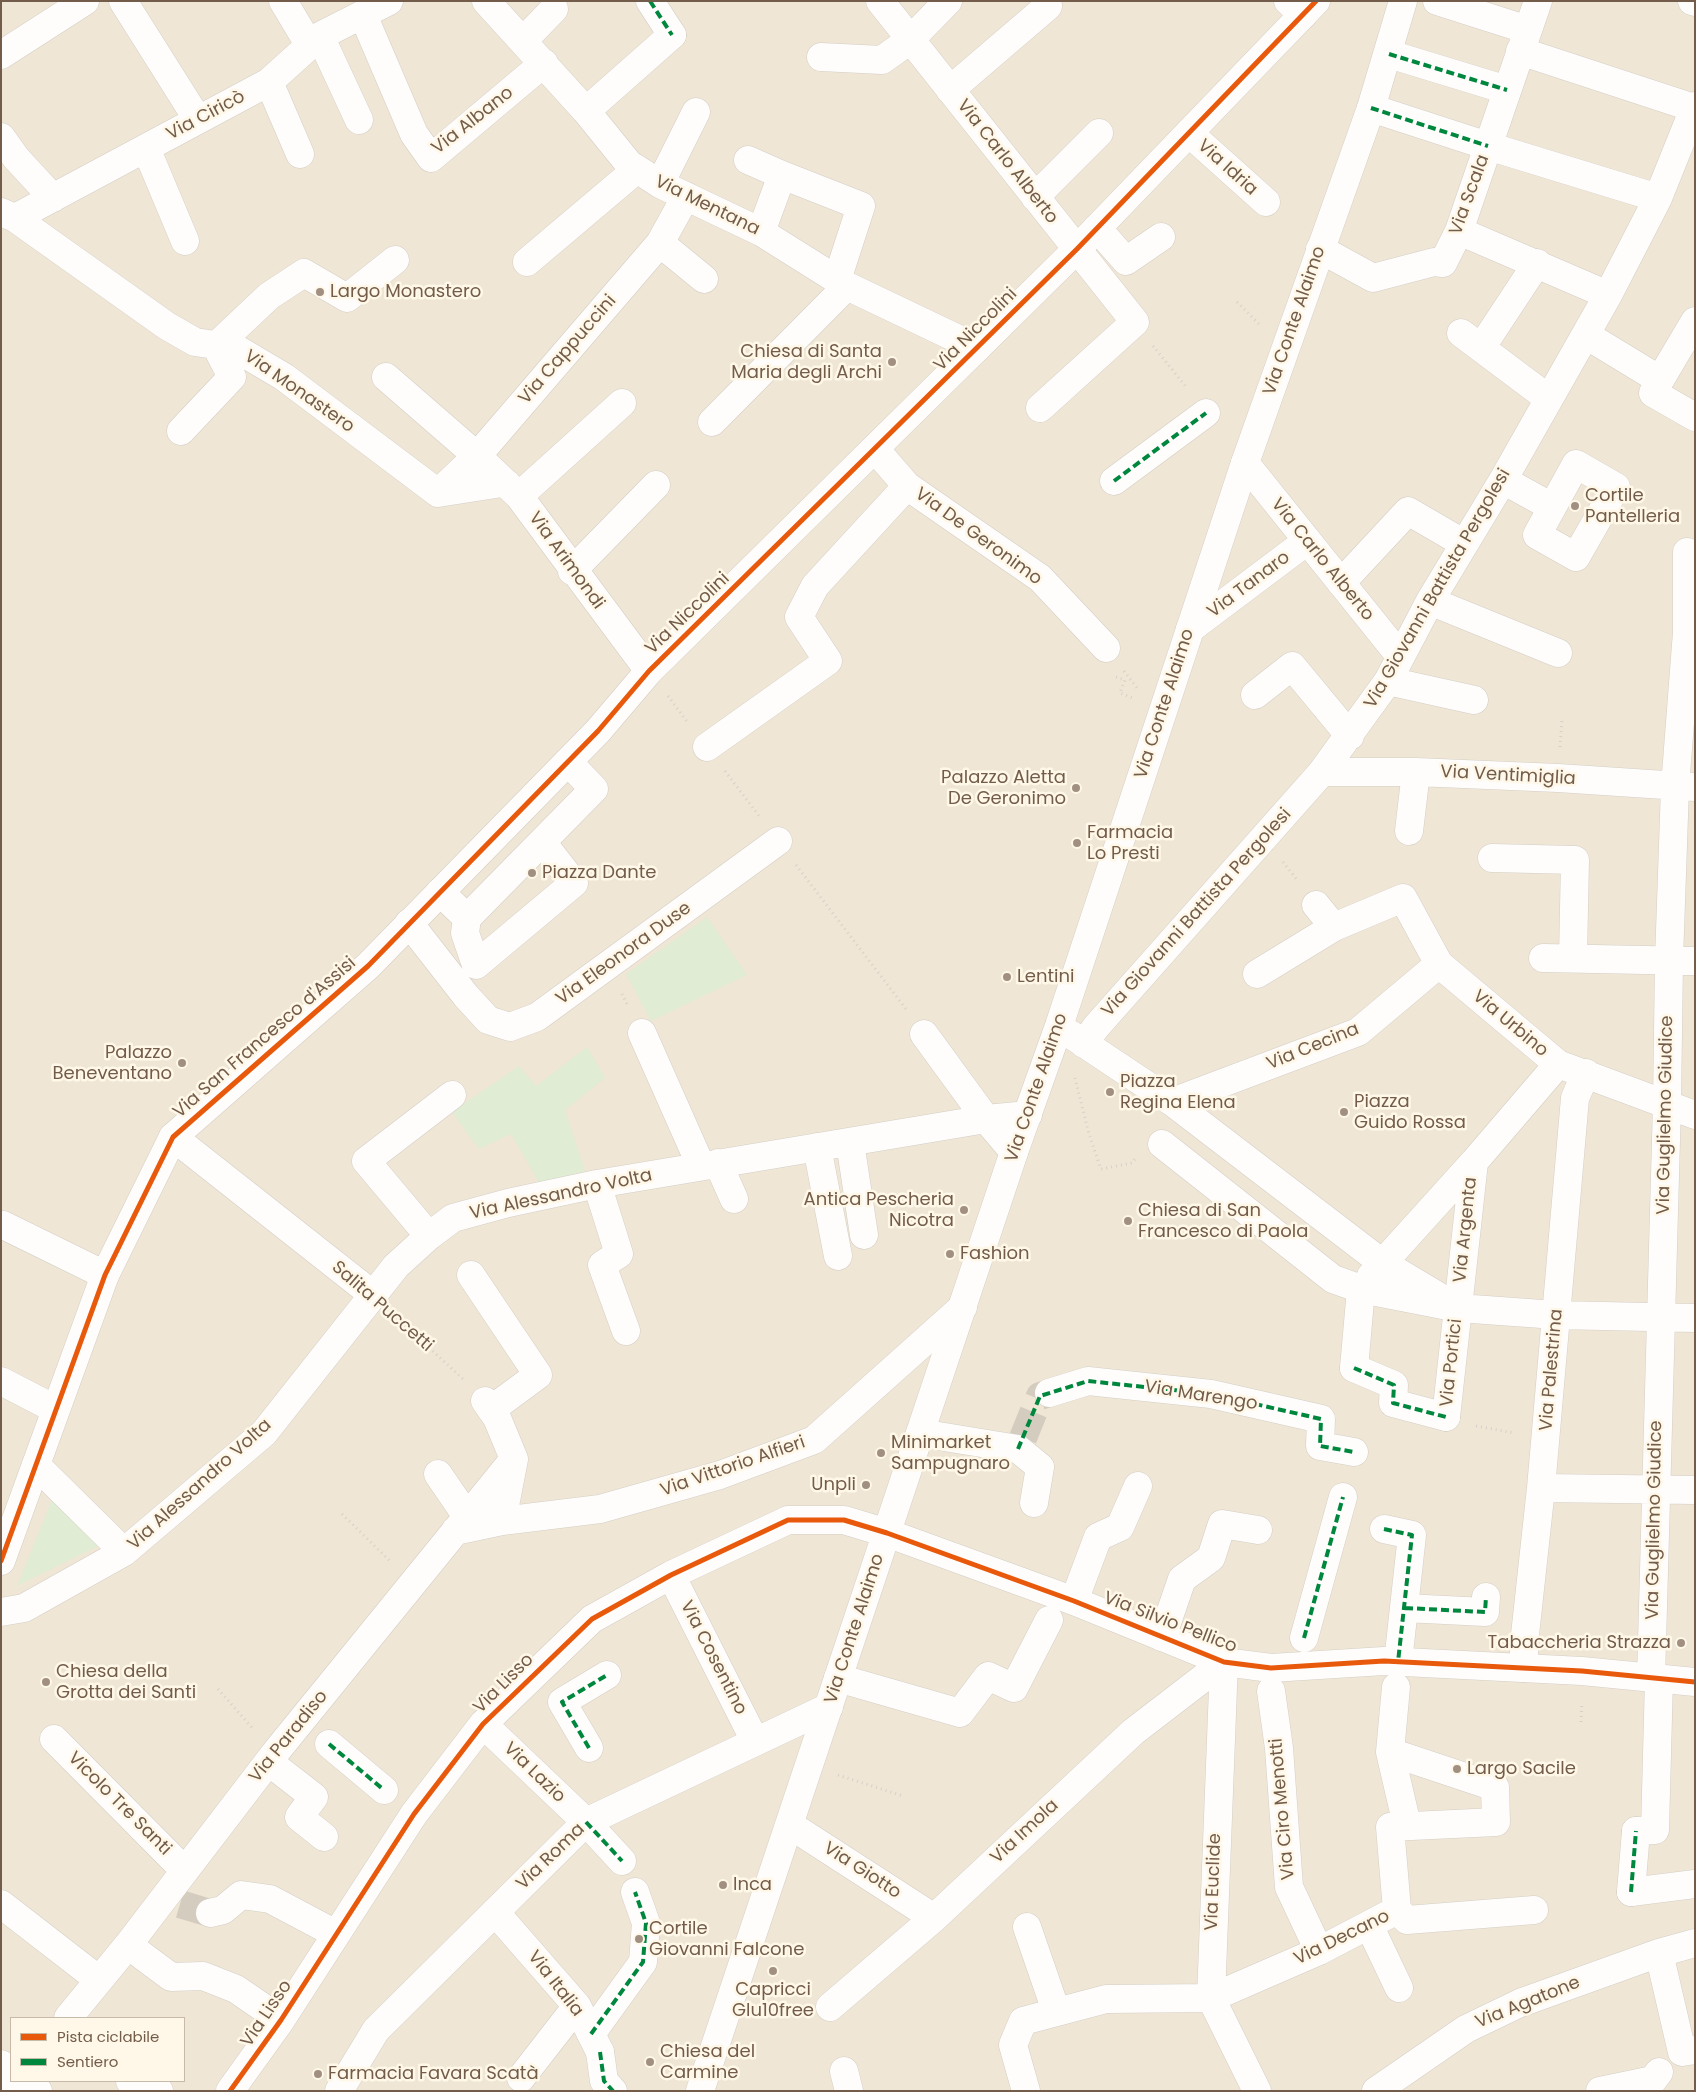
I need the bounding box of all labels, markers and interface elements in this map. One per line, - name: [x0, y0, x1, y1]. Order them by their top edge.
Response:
- street label: Via Albano: [428, 82, 518, 160]
- street label: Via Ciricò: [163, 86, 249, 146]
- street label: Via Carlo Alberto: [952, 96, 1062, 228]
- street label: Via Idria: [1192, 135, 1262, 201]
- street label: Via Scala: [1446, 152, 1494, 238]
- street label: Via Mentana: [651, 171, 763, 241]
- street label: Via Conte Alaimo: [1259, 244, 1331, 398]
- place label: Largo Monastero: [330, 281, 481, 303]
- street label: Via Niccolini: [930, 284, 1022, 376]
- marker: Largo Monastero: [314, 286, 326, 298]
- street label: Via Cappuccini: [515, 291, 621, 409]
- place label: Chiesa di Santa Maria degli Archi: [731, 341, 882, 384]
- street label: Via Monastero: [240, 346, 358, 438]
- marker: Chiesa di Santa Maria degli Archi: [886, 356, 898, 368]
- street label: Via Giovanni Battista Pergolesi: [1360, 465, 1516, 713]
- street label: Via De Geronimo: [910, 484, 1046, 590]
- place label: Cortile Pantelleria: [1585, 485, 1680, 528]
- street label: Via Carlo Alberto: [1266, 494, 1378, 626]
- marker: Cortile Pantelleria: [1569, 500, 1581, 512]
- street label: Via Arimondi: [523, 508, 609, 614]
- street label: Via Tanaro: [1204, 547, 1294, 623]
- street label: Via Niccolini: [641, 568, 735, 660]
- street label: Via Conte Alaimo: [1131, 626, 1199, 782]
- street label: Via Ventimiglia: [1440, 762, 1576, 790]
- place label: Palazzo Aletta De Geronimo: [941, 767, 1066, 810]
- marker: Palazzo Aletta De Geronimo: [1070, 782, 1082, 794]
- street label: Via Giovanni Battista Pergolesi: [1098, 804, 1296, 1022]
- place label: Farmacia Lo Presti: [1087, 822, 1173, 864]
- marker: Farmacia Lo Presti: [1071, 837, 1083, 849]
- place label: Piazza Dante: [542, 862, 656, 884]
- marker: Piazza Dante: [526, 867, 538, 879]
- street label: Via Eleonora Duse: [552, 898, 696, 1010]
- street label: Via San Francesco d'Assisi: [169, 953, 361, 1123]
- place label: Lentini: [1017, 966, 1074, 988]
- marker: Lentini: [1001, 971, 1013, 983]
- street label: Via Urbino: [1468, 986, 1552, 1062]
- street label: Via Conte Alaimo: [1001, 1011, 1073, 1165]
- street label: Via Guglielmo Giudice: [1653, 1015, 1679, 1215]
- street label: Via Cecina: [1264, 1019, 1362, 1075]
- place label: Palazzo Beneventano: [53, 1042, 172, 1084]
- marker: Palazzo Beneventano: [176, 1057, 188, 1069]
- place label: Piazza Regina Elena: [1120, 1071, 1236, 1114]
- marker: Piazza Regina Elena: [1104, 1086, 1116, 1098]
- place label: Piazza Guido Rossa: [1354, 1091, 1466, 1134]
- marker: Piazza Guido Rossa: [1338, 1106, 1350, 1118]
- street label: Via Alessandro Volta: [468, 1165, 654, 1225]
- street label: Via Argenta: [1450, 1176, 1482, 1284]
- place label: Antica Pescheria Nicotra: [804, 1189, 954, 1232]
- place label: Chiesa di San Francesco di Paola: [1138, 1200, 1308, 1242]
- marker: Antica Pescheria Nicotra: [958, 1204, 970, 1216]
- marker: Chiesa di San Francesco di Paola: [1122, 1215, 1134, 1227]
- place label: Fashion: [960, 1243, 1030, 1265]
- marker: Fashion: [944, 1248, 956, 1260]
- street label: Salita Puccetti: [327, 1257, 437, 1357]
- street label: Via Palestrina: [1536, 1308, 1568, 1432]
- street label: Via Portici: [1437, 1318, 1467, 1408]
- street label: Via Marengo: [1143, 1376, 1259, 1416]
- street label: Via Alessandro Volta: [124, 1415, 276, 1555]
- street label: Via Guglielmo Giudice: [1642, 1420, 1668, 1620]
- street label: Via Vittorio Alfieri: [658, 1432, 808, 1502]
- place label: Minimarket Sampugnaro: [891, 1432, 1010, 1475]
- marker: Minimarket Sampugnaro: [875, 1447, 887, 1459]
- place label: Unpli: [811, 1474, 856, 1496]
- marker: Unpli: [860, 1479, 872, 1491]
- street label: Via Conte Alaimo: [821, 1551, 889, 1707]
- street label: Via Silvio Pellico: [1100, 1588, 1240, 1658]
- street label: Via Cosentino: [675, 1597, 751, 1719]
- place label: Tabaccheria Strazza: [1488, 1632, 1671, 1654]
- marker: Tabaccheria Strazza: [1675, 1637, 1687, 1649]
- street label: Via Lisso: [469, 1649, 539, 1719]
- place label: Chiesa della Grotta dei Santi: [56, 1661, 196, 1704]
- marker: Chiesa della Grotta dei Santi: [40, 1676, 52, 1688]
- street label: Via Paradiso: [245, 1686, 333, 1788]
- street label: Via Ciro Menotti: [1266, 1737, 1300, 1881]
- street label: Via Lazio: [499, 1738, 569, 1808]
- street label: Vicolo Tre Santi: [63, 1748, 175, 1860]
- place label: Largo Sacile: [1467, 1758, 1576, 1780]
- marker: Largo Sacile: [1451, 1763, 1463, 1775]
- street label: Via Imola: [987, 1795, 1063, 1869]
- street label: Via Roma: [512, 1819, 590, 1895]
- street label: Via Euclide: [1202, 1833, 1226, 1931]
- street label: Via Giotto: [819, 1838, 905, 1904]
- place label: Inca: [733, 1874, 772, 1896]
- marker: Inca: [717, 1879, 729, 1891]
- street label: Via Decano: [1291, 1906, 1393, 1970]
- place label: Cortile Giovanni Falcone: [649, 1918, 804, 1960]
- marker: Cortile Giovanni Falcone: [633, 1933, 645, 1945]
- street label: Via Italia: [523, 1947, 587, 2021]
- marker: Capricci Glu10free: [767, 1965, 779, 1977]
- street label: Via Agatone: [1473, 1972, 1583, 2034]
- street label: Via Lisso: [237, 1976, 297, 2052]
- place label: Capricci Glu10free: [732, 1979, 814, 2022]
- legend: [10, 2017, 185, 2082]
- text: Pista ciclabile: [57, 2026, 159, 2047]
- place label: Chiesa del Carmine: [660, 2041, 755, 2084]
- text: Sentiero: [57, 2051, 118, 2072]
- marker: Chiesa del Carmine: [644, 2056, 656, 2068]
- place label: Farmacia Favara Scatà: [328, 2063, 539, 2085]
- marker: Farmacia Favara Scatà: [312, 2068, 324, 2080]

